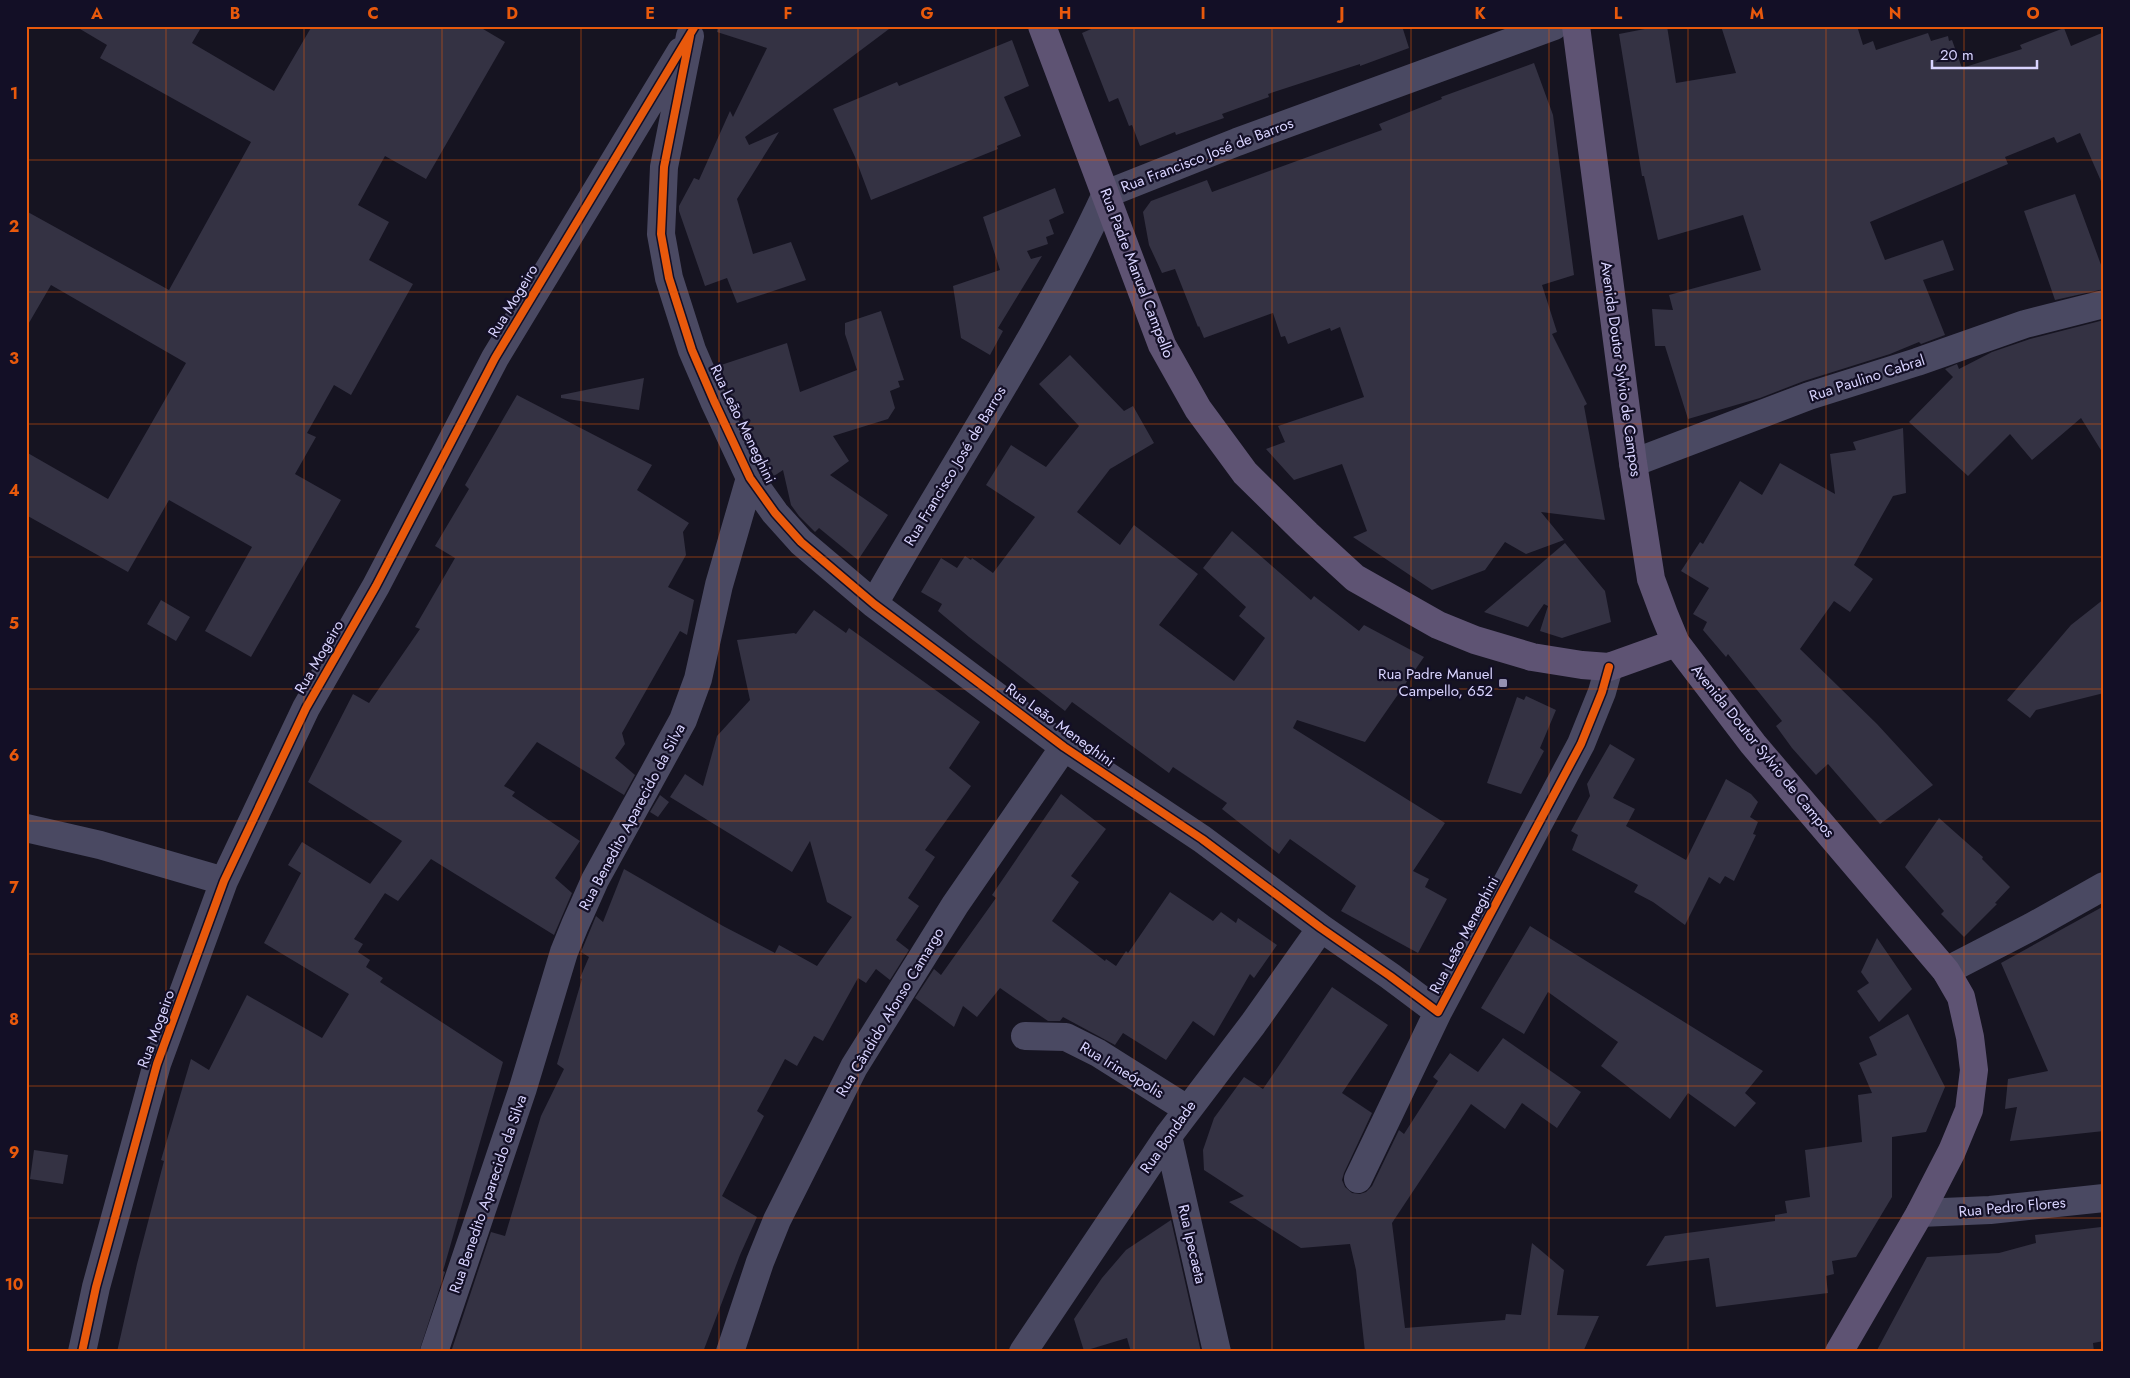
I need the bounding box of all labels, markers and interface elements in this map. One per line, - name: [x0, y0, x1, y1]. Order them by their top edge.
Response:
- text: A: [90, 2, 103, 25]
- text: B: [230, 2, 240, 25]
- text: C: [367, 2, 379, 25]
- text: D: [506, 2, 518, 25]
- text: E: [645, 2, 655, 25]
- text: F: [784, 2, 792, 25]
- text: G: [920, 2, 934, 25]
- text: H: [1059, 2, 1071, 25]
- text: I: [1200, 2, 1206, 25]
- text: J: [1336, 2, 1345, 25]
- text: K: [1474, 2, 1486, 25]
- text: L: [1614, 2, 1623, 25]
- text: M: [1750, 2, 1764, 25]
- text: N: [1889, 2, 1901, 25]
- text: O: [2026, 2, 2040, 25]
- scale bar: [1932, 38, 2038, 70]
- text: 20 m: [1940, 44, 1974, 66]
- text: 1: [10, 82, 18, 105]
- street label: Rua Francisco José de Barros: [1118, 112, 1296, 198]
- street label: Rua Padre Manuel Campello: [1094, 185, 1180, 361]
- text: 2: [9, 215, 19, 238]
- street label: Rua Mogeiro: [483, 260, 543, 342]
- street label: Avenida Doutor Sylvio de Campos: [1595, 260, 1647, 478]
- text: 3: [9, 347, 19, 370]
- street label: Rua Paulino Cabral: [1806, 349, 1928, 407]
- street label: Rua Leão Meneghini: [705, 361, 781, 487]
- street label: Rua Francisco José de Barros: [898, 382, 1012, 550]
- text: 4: [8, 479, 20, 502]
- text: 5: [9, 612, 19, 635]
- street label: Rua Mogeiro: [289, 616, 349, 698]
- street label: Avenida Doutor Sylvio de Campos: [1686, 660, 1840, 842]
- place label: Rua Padre Manuel Campello, 652: [1378, 663, 1493, 702]
- marker: Rua Padre Manuel Campello, 652: [1497, 677, 1509, 689]
- street label: Rua Leão Meneghini: [1001, 678, 1119, 772]
- street label: Rua Benedito Aparecido da Silva: [573, 720, 691, 914]
- text: 6: [9, 744, 19, 767]
- street label: Rua Leão Meneghini: [1424, 872, 1504, 998]
- text: 7: [9, 876, 19, 899]
- street label: Rua Cândido Afonso Camargo: [831, 923, 949, 1101]
- street label: Rua Mogeiro: [132, 987, 180, 1071]
- text: 8: [9, 1008, 19, 1031]
- street label: Rua Irineópolis: [1076, 1036, 1168, 1104]
- street label: Rua Benedito Aparecido da Silva: [444, 1092, 532, 1296]
- street label: Rua Bondade: [1135, 1096, 1201, 1178]
- text: 9: [9, 1141, 19, 1164]
- street label: Rua Pedro Flores: [1958, 1191, 2066, 1223]
- street label: Rua Ipecaeta: [1172, 1202, 1212, 1286]
- text: 10: [5, 1273, 23, 1296]

